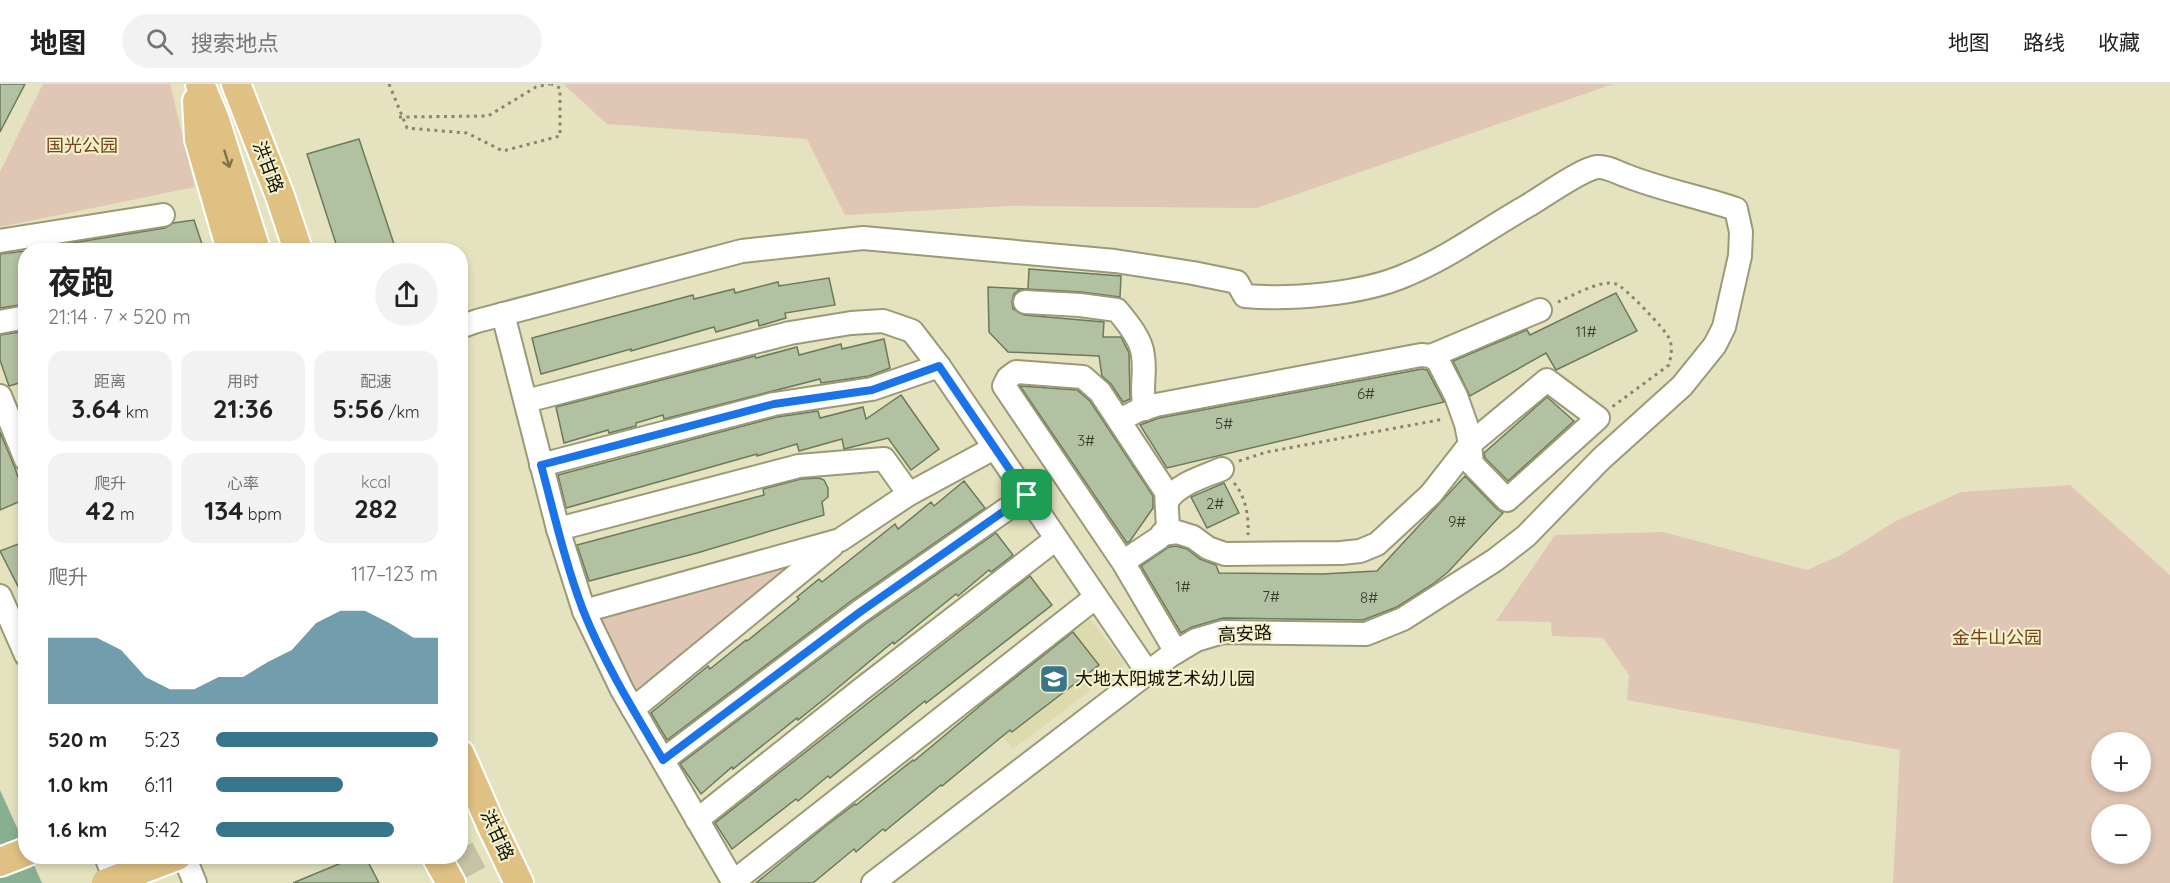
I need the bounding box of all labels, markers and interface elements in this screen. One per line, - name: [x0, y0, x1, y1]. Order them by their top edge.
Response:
- search box: [122, 14, 542, 68]
- text: 地图: [30, 25, 86, 60]
- icon: search: [143, 25, 176, 58]
- text: 搜索地点: [191, 29, 279, 57]
- text: 地图: [1948, 29, 1990, 55]
- text: 路线: [2023, 29, 2065, 55]
- text: 收藏: [2098, 29, 2140, 55]
- park label: 国光公园: [46, 134, 118, 157]
- street label: 洪甘路: [248, 137, 289, 196]
- one-way arrow: [222, 149, 233, 168]
- text: 夜跑: [48, 261, 114, 302]
- button: share: [375, 263, 438, 326]
- text: 21:14 · 7 × 520 m: [48, 304, 191, 329]
- house number: 11#: [1576, 322, 1597, 341]
- text: 距离: [94, 371, 126, 391]
- text: 用时: [227, 371, 259, 391]
- text: 配速: [360, 371, 392, 391]
- house number: 6#: [1357, 384, 1375, 403]
- text: 3.64: [71, 392, 121, 425]
- text: 21:36: [213, 392, 273, 425]
- text: 5:56: [332, 392, 384, 425]
- text: km: [121, 402, 149, 422]
- text: /km: [384, 402, 420, 422]
- house number: 5#: [1215, 414, 1233, 433]
- house number: 3#: [1077, 431, 1095, 450]
- pin: [1001, 469, 1052, 520]
- text: kcal: [361, 472, 391, 492]
- text: 爬升: [94, 473, 126, 493]
- text: 心率: [227, 473, 259, 493]
- icon: arrive: [1010, 478, 1043, 511]
- text: 282: [354, 492, 398, 525]
- text: 42: [85, 494, 116, 527]
- text: 134: [204, 494, 244, 527]
- house number: 2#: [1206, 494, 1224, 513]
- text: m: [116, 504, 135, 524]
- text: bpm: [244, 504, 282, 524]
- house number: 9#: [1448, 512, 1466, 531]
- text: 117–123 m: [351, 561, 438, 586]
- text: 爬升: [48, 564, 88, 589]
- house number: 1#: [1175, 577, 1191, 596]
- house number: 7#: [1262, 587, 1280, 606]
- house number: 8#: [1360, 588, 1378, 607]
- street label: 高安路: [1217, 621, 1273, 646]
- park label: 金牛山公园: [1952, 626, 2042, 649]
- school or university icon: 大地太阳城艺术幼儿园: [1038, 663, 1070, 695]
- place label: 大地太阳城艺术幼儿园: [1075, 667, 1255, 690]
- text: 520 m: [48, 727, 107, 752]
- text: 5:23: [144, 727, 180, 752]
- map controls: [2091, 732, 2151, 864]
- button: +: [2091, 732, 2151, 792]
- text: 1.0 km: [48, 772, 108, 797]
- text: 6:11: [144, 772, 173, 797]
- button: −: [2091, 804, 2151, 864]
- street label: 洪甘路: [476, 805, 519, 864]
- text: 1.6 km: [48, 817, 107, 842]
- text: 5:42: [144, 817, 180, 842]

